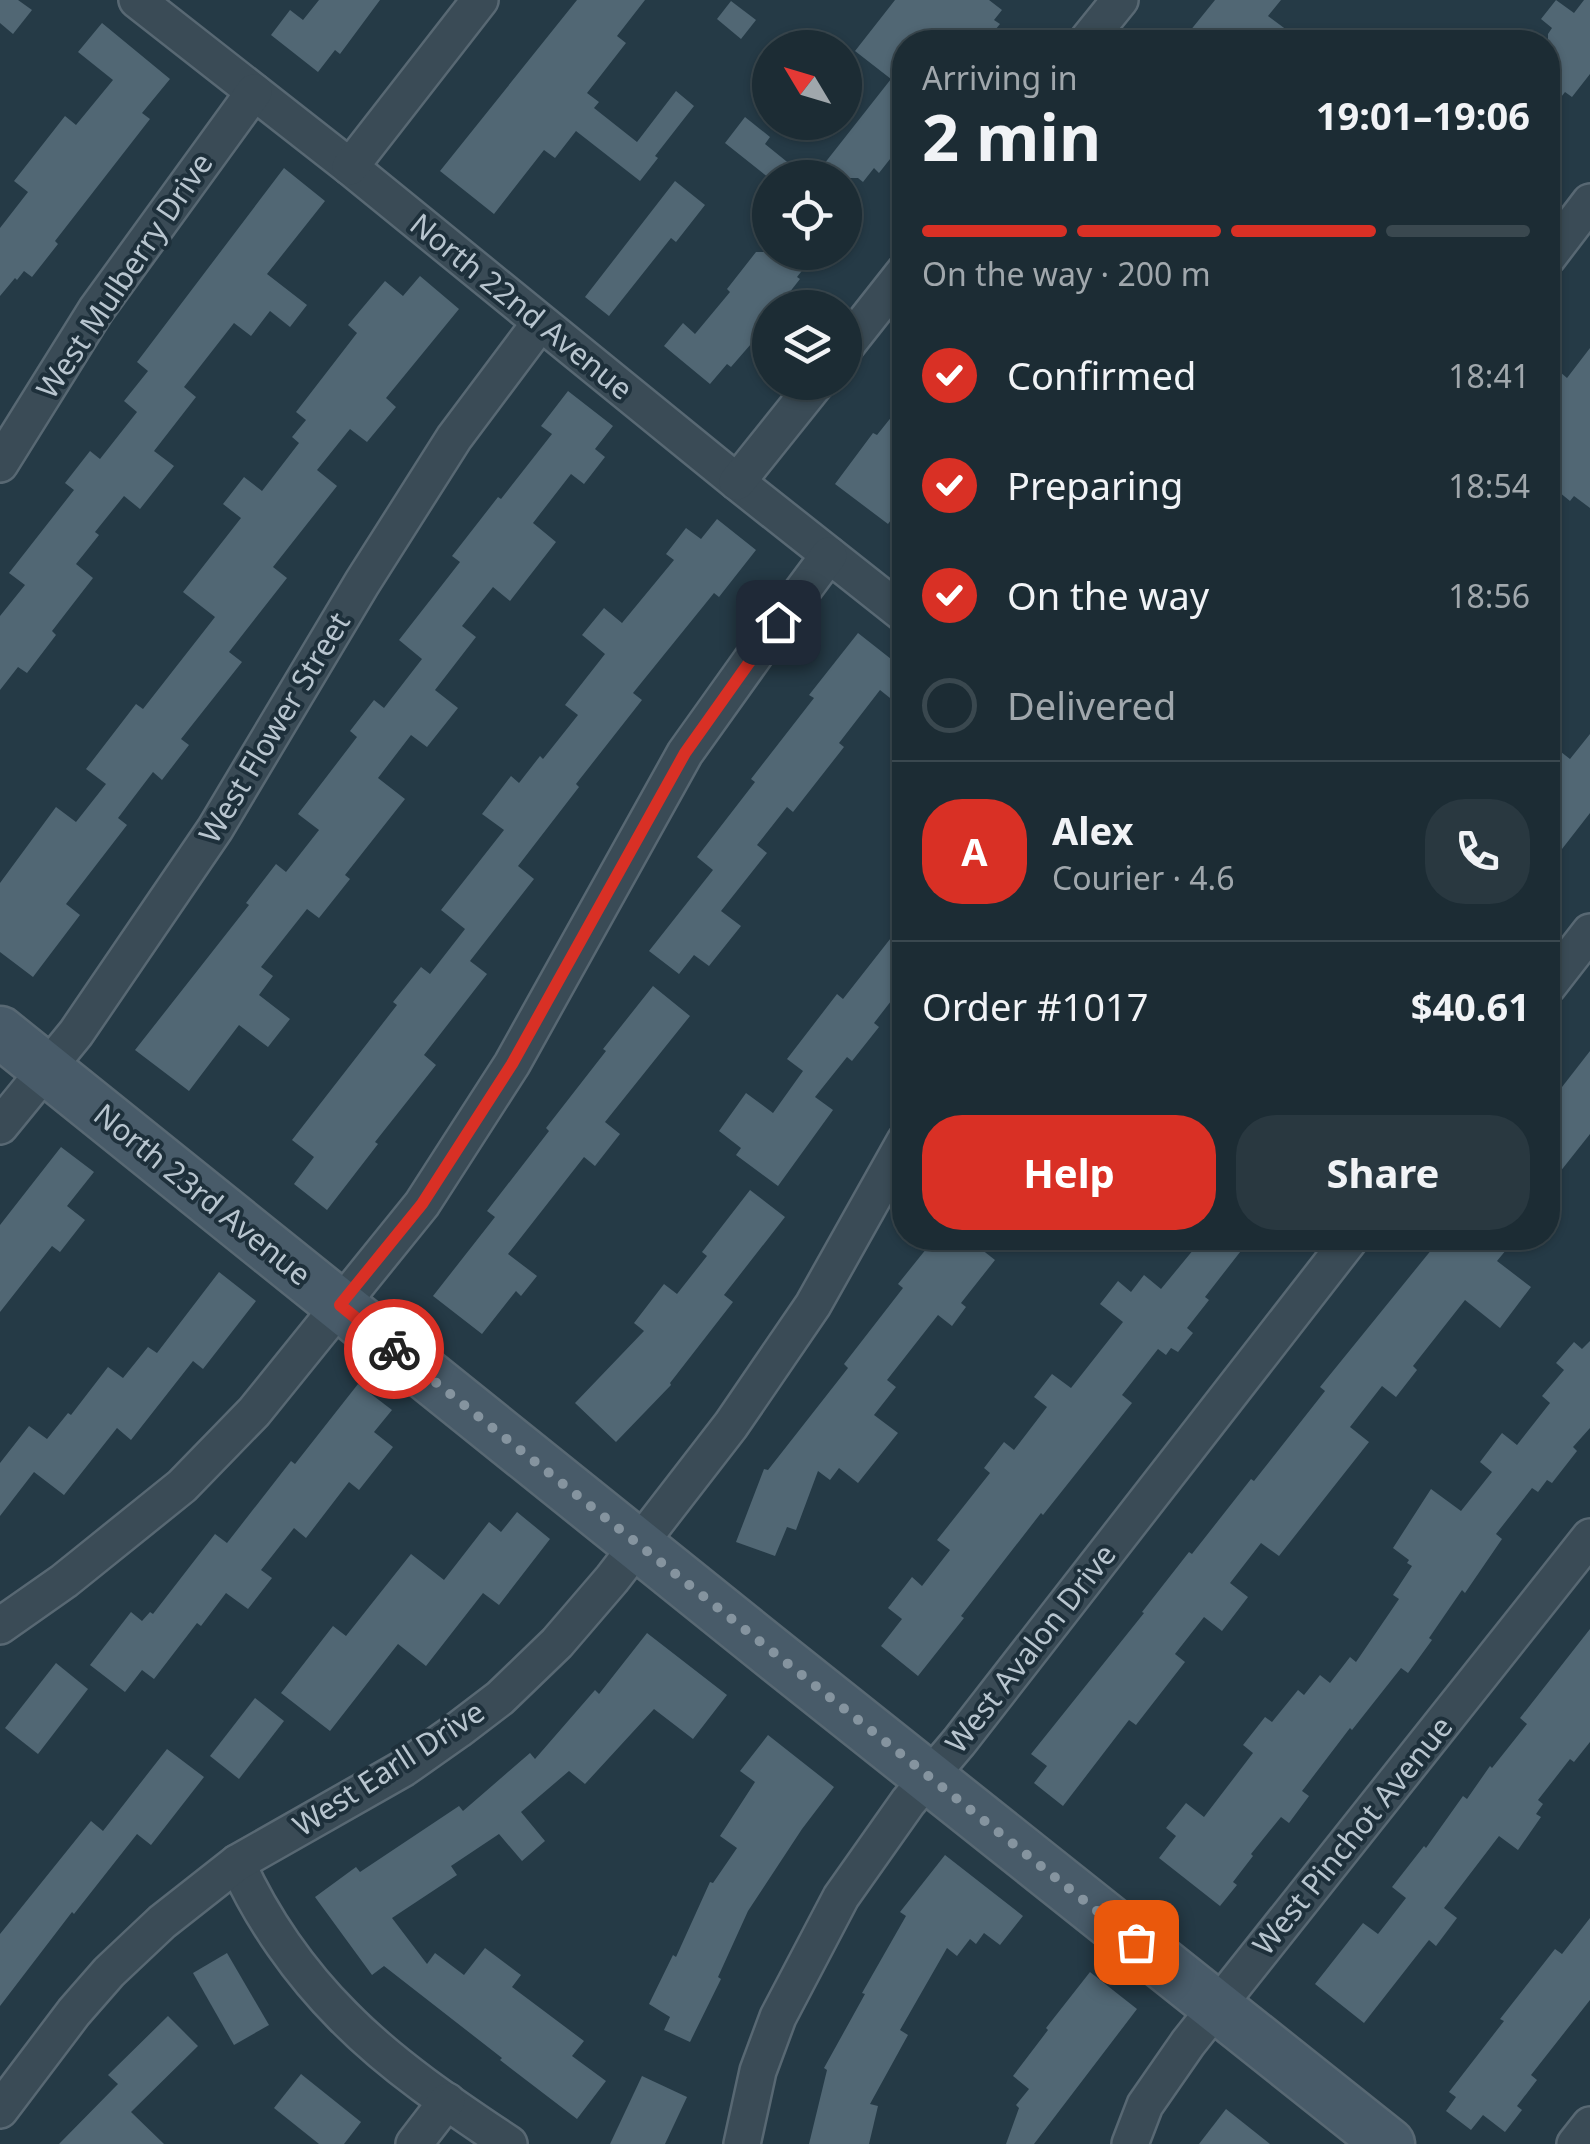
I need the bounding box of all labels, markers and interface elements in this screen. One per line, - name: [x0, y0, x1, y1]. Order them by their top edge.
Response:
- north arrow: [752, 30, 862, 140]
- map controls: [752, 30, 862, 400]
- text: Arriving in: [922, 56, 1077, 99]
- text: 19:01–19:06: [1316, 89, 1530, 141]
- text: 2 min: [922, 92, 1101, 180]
- street label: West Mulberry Drive: [26, 144, 221, 406]
- button: locate: [752, 160, 862, 270]
- street label: North 22nd Avenue: [402, 203, 642, 408]
- text: On the way · 200 m: [922, 252, 1211, 295]
- button: layers: [752, 290, 862, 400]
- icon: check: [922, 348, 977, 403]
- text: Confirmed: [1007, 349, 1196, 401]
- text: 18:41: [1448, 354, 1530, 397]
- icon: check: [922, 458, 977, 513]
- text: Preparing: [1007, 459, 1183, 511]
- text: 18:54: [1448, 464, 1530, 507]
- icon: check: [922, 568, 977, 623]
- text: On the way: [1007, 569, 1209, 621]
- text: 18:56: [1448, 574, 1530, 617]
- pin: [736, 580, 821, 665]
- icon: home: [751, 595, 806, 650]
- street label: West Flower Street: [189, 604, 359, 850]
- text: Delivered: [1007, 679, 1176, 731]
- button: phone: [1425, 799, 1530, 904]
- text: Alex: [1052, 804, 1134, 856]
- text: A: [961, 825, 988, 877]
- text: Courier · 4.6: [1052, 856, 1235, 899]
- text: Order #1017: [922, 980, 1148, 1032]
- text: $40.61: [1411, 980, 1530, 1032]
- street label: North 23rd Avenue: [86, 1094, 320, 1294]
- button: Help: [922, 1115, 1216, 1230]
- button: Share: [1236, 1115, 1530, 1230]
- courier: [344, 1299, 444, 1399]
- icon: bike: [367, 1322, 422, 1377]
- street label: West Avalon Drive: [935, 1535, 1124, 1761]
- street label: West Earll Drive: [285, 1690, 492, 1845]
- street label: West Pinchot Avenue: [1243, 1707, 1461, 1963]
- pin: [1094, 1900, 1179, 1985]
- icon: bag: [1109, 1915, 1164, 1970]

